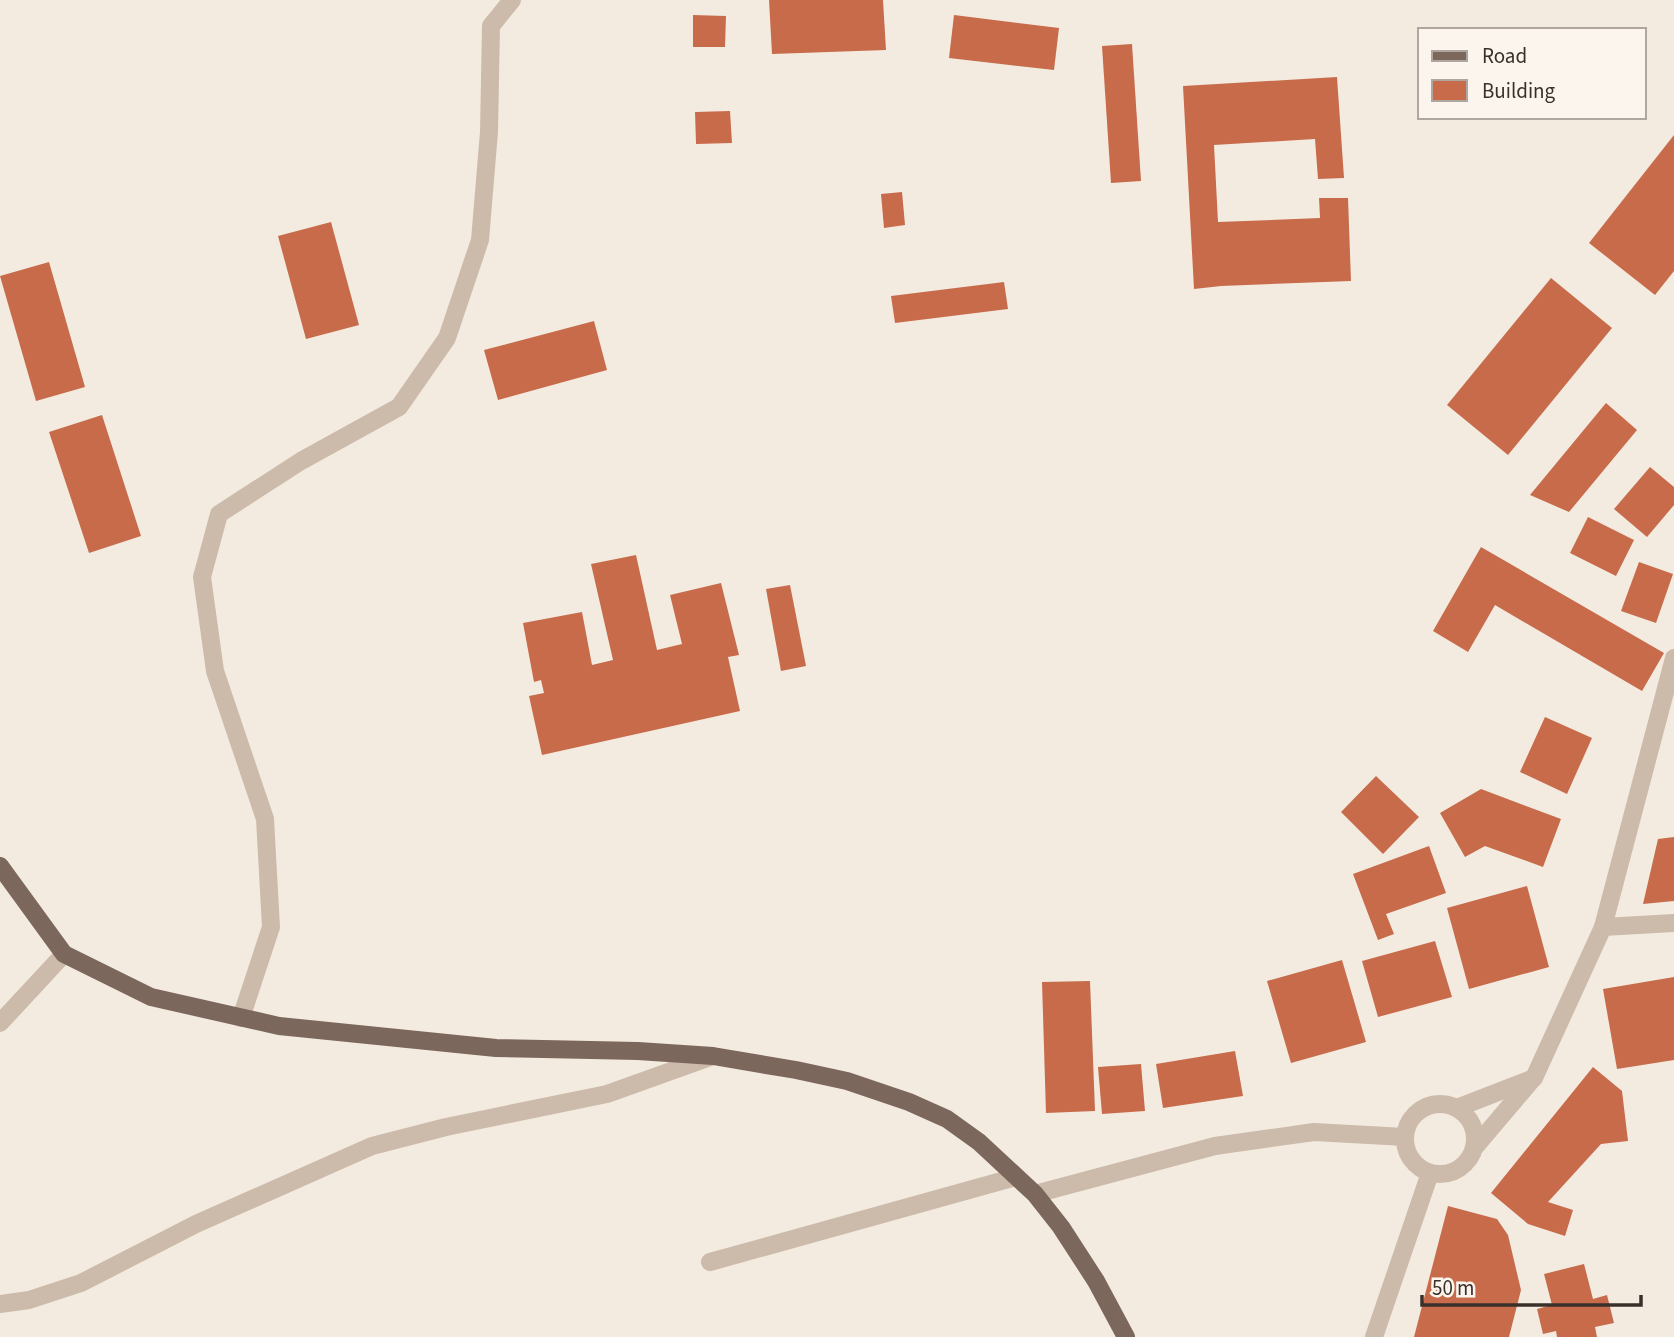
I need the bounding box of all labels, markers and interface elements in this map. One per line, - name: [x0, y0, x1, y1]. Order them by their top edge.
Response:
- legend: [1418, 28, 1646, 119]
- text: Road: [1482, 41, 1527, 71]
- text: Building: [1482, 76, 1556, 106]
- scale bar: [1422, 1264, 1641, 1308]
- text: 50 m: [1432, 1273, 1474, 1303]

